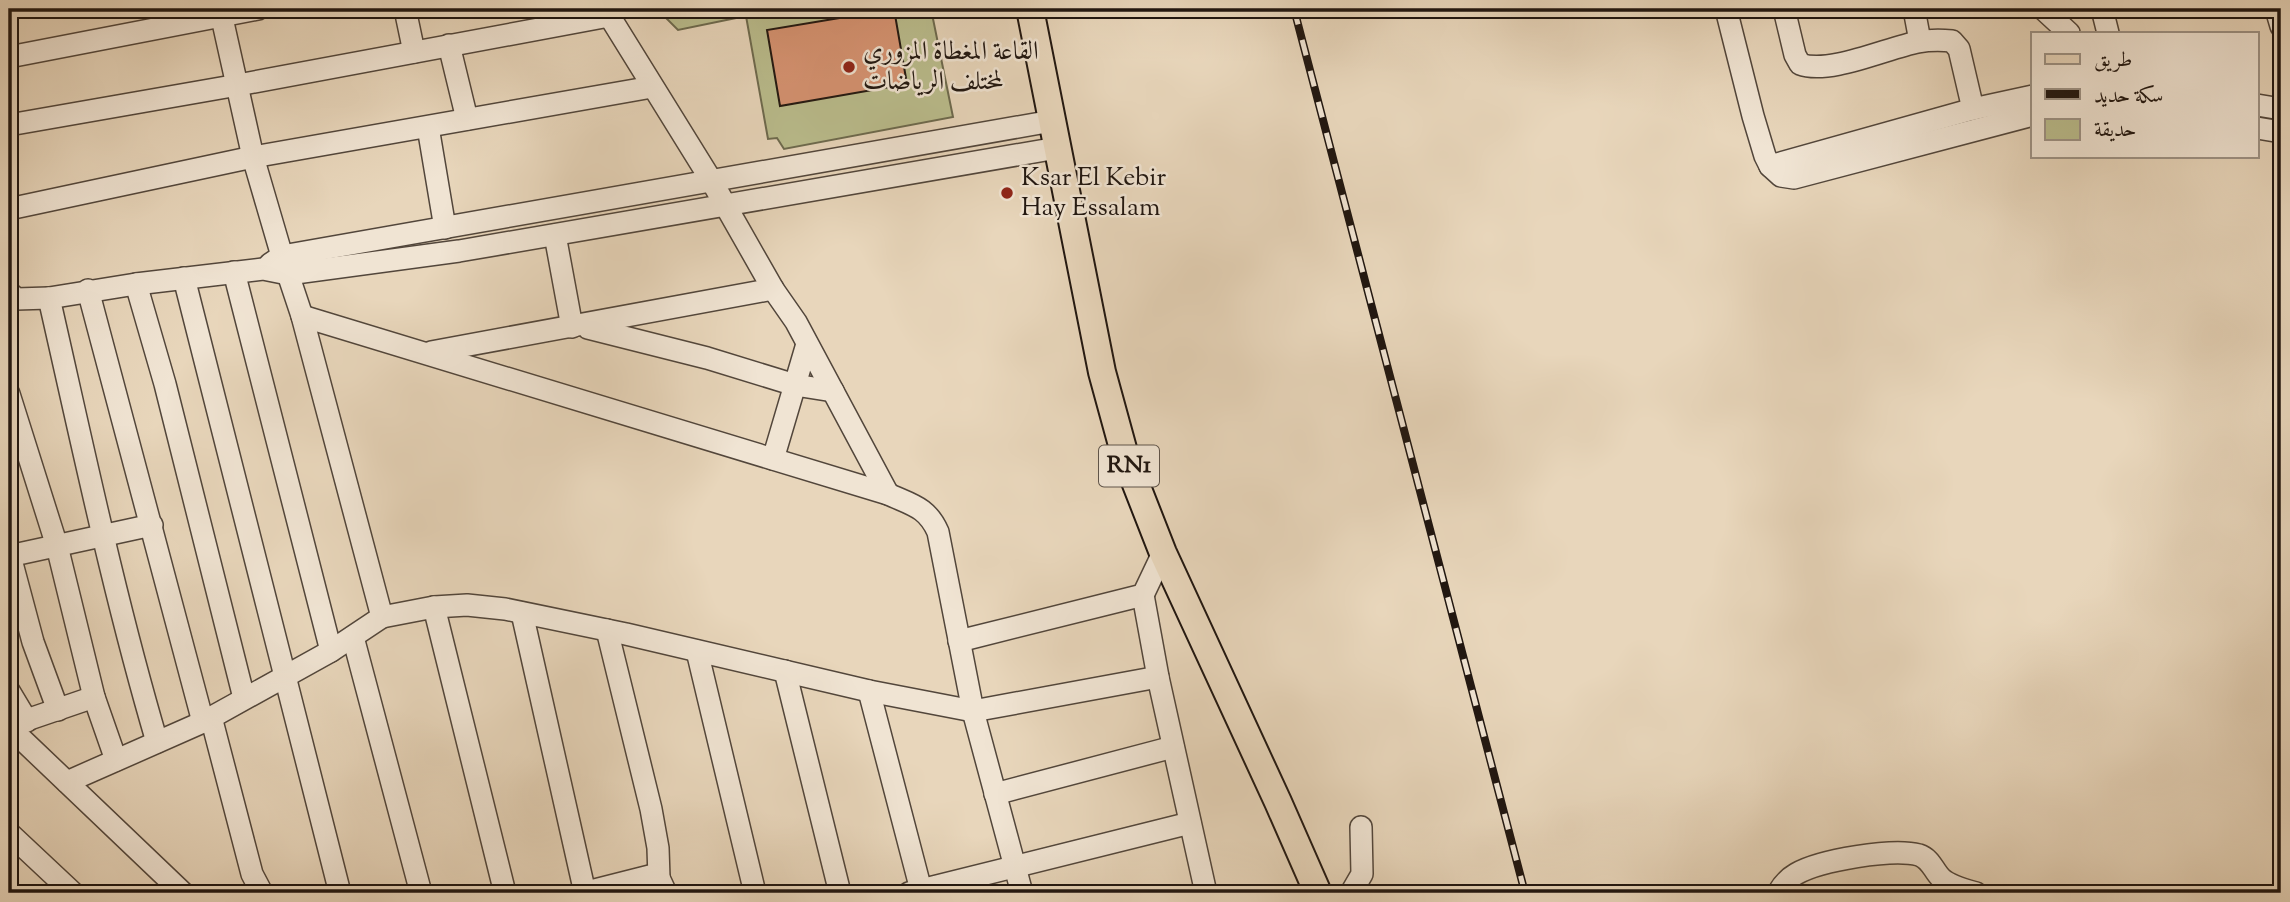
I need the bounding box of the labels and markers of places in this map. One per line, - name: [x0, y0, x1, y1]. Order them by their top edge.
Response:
- place label: القاعة المغطاة المزوري لمختلف الرياضات: [863, 34, 1039, 101]
- marker: القاعة المغطاة المزوري لمختلف الرياضات: [841, 59, 857, 75]
- place label: Ksar El Kebir Hay Essalam: [1021, 160, 1166, 227]
- marker: Ksar El Kebir Hay Essalam: [999, 185, 1015, 201]

